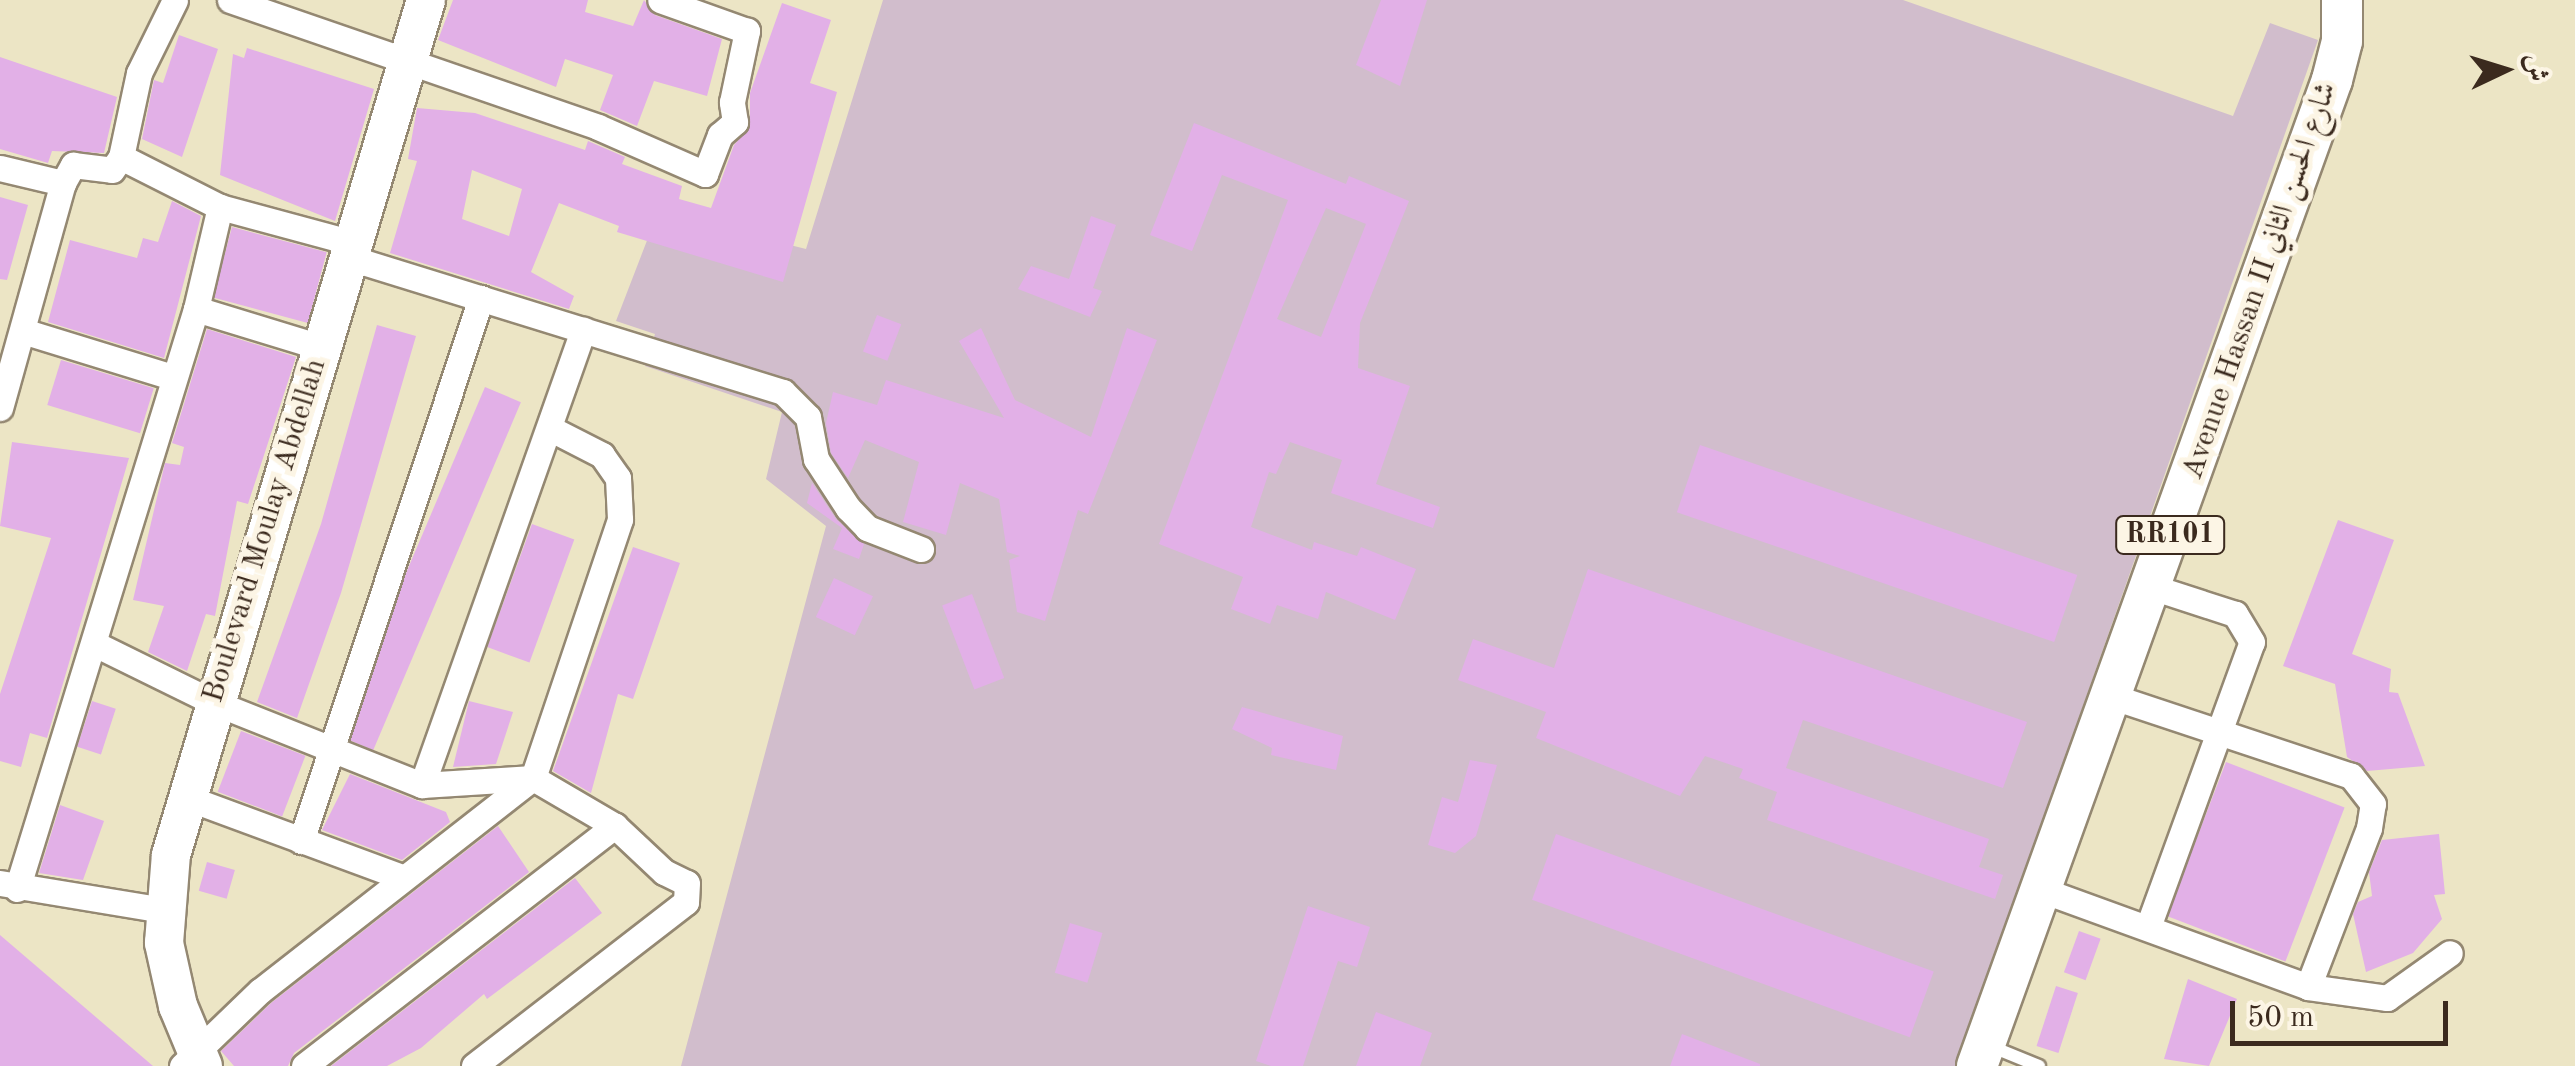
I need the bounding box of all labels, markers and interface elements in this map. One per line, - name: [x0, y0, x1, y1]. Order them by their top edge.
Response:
- north arrow: [2455, 20, 2555, 120]
- text: ش: [2520, 53, 2550, 83]
- street label: Avenue Hassan II شارع الحسن الثاني: [2175, 78, 2345, 484]
- street label: Boulevard Moulay Abdellah: [196, 355, 334, 707]
- road number: RR101: [2115, 512, 2225, 558]
- scale bar: [2235, 981, 2452, 1043]
- text: 50 m: [2247, 1003, 2314, 1033]

